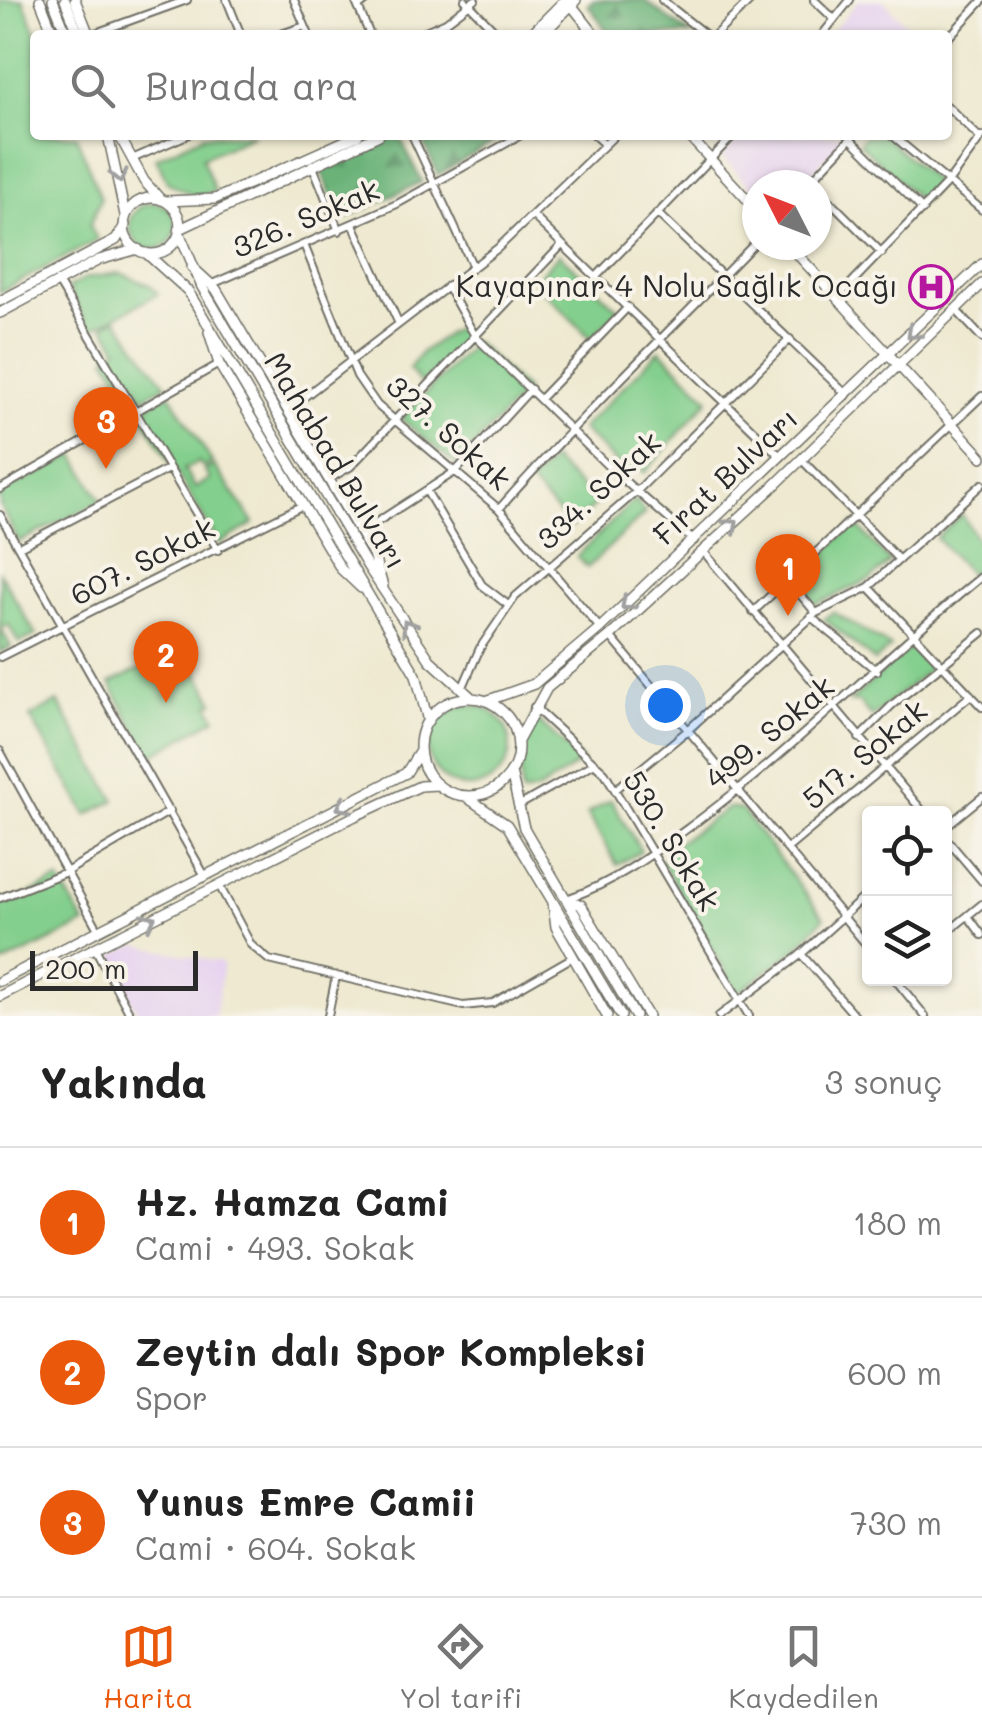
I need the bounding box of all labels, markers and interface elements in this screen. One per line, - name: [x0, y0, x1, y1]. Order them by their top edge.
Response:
- search box: [30, 30, 952, 140]
- icon: search: [65, 58, 120, 113]
- text: Burada ara: [145, 60, 359, 110]
- one-way arrow: [107, 167, 128, 184]
- street label: 326. Sokak: [226, 168, 385, 266]
- north arrow: [742, 170, 832, 260]
- hospital icon: Kayapınar 4 Nolu Sağlık Ocağı: [908, 264, 954, 310]
- place label: Kayapınar 4 Nolu Sağlık Ocağı: [456, 265, 898, 305]
- one-way arrow: [907, 321, 925, 339]
- street label: Mahabad Bulvarı: [256, 344, 417, 576]
- street label: 327. Sokak: [378, 365, 520, 498]
- pin: 3: [74, 386, 138, 469]
- street label: Fırat Bulvarı: [644, 398, 806, 553]
- street label: 334. Sokak: [527, 422, 668, 558]
- street label: 607. Sokak: [63, 507, 221, 614]
- one-way arrow: [720, 519, 739, 537]
- pin: 1: [756, 534, 820, 616]
- one-way arrow: [620, 593, 638, 611]
- one-way arrow: [402, 619, 420, 638]
- pin: 2: [134, 620, 198, 703]
- street label: 499. Sokak: [696, 666, 842, 797]
- your location: [640, 680, 691, 731]
- street label: 517. Sokak: [793, 690, 935, 817]
- street label: 530. Sokak: [615, 762, 730, 918]
- one-way arrow: [335, 794, 353, 814]
- map controls: [862, 806, 952, 986]
- button: locate: [862, 806, 952, 896]
- button: layers: [862, 896, 952, 986]
- one-way arrow: [139, 913, 157, 932]
- scale bar: [30, 946, 198, 990]
- text: 200 m: [45, 950, 126, 986]
- text: Yakında: [40, 1054, 207, 1109]
- text: 3 sonuç: [824, 1060, 942, 1102]
- text: Hz. Hamza Cami: [135, 1176, 450, 1226]
- text: 1: [65, 1201, 80, 1243]
- text: 180 m: [853, 1201, 942, 1243]
- text: Cami · 493. Sokak: [135, 1226, 415, 1268]
- text: Zeytin dalı Spor Kompleksi: [135, 1326, 647, 1376]
- text: 2: [64, 1351, 81, 1393]
- text: 600 m: [847, 1351, 942, 1393]
- text: Spor: [135, 1376, 208, 1418]
- text: Yunus Emre Camii: [135, 1476, 476, 1526]
- text: 3: [63, 1501, 82, 1543]
- text: 730 m: [850, 1501, 942, 1543]
- text: Cami · 604. Sokak: [135, 1526, 416, 1568]
- tab: Harita: [103, 1619, 193, 1715]
- tab: Yol tarifi: [399, 1619, 522, 1715]
- tab: Kaydedilen: [728, 1619, 879, 1715]

